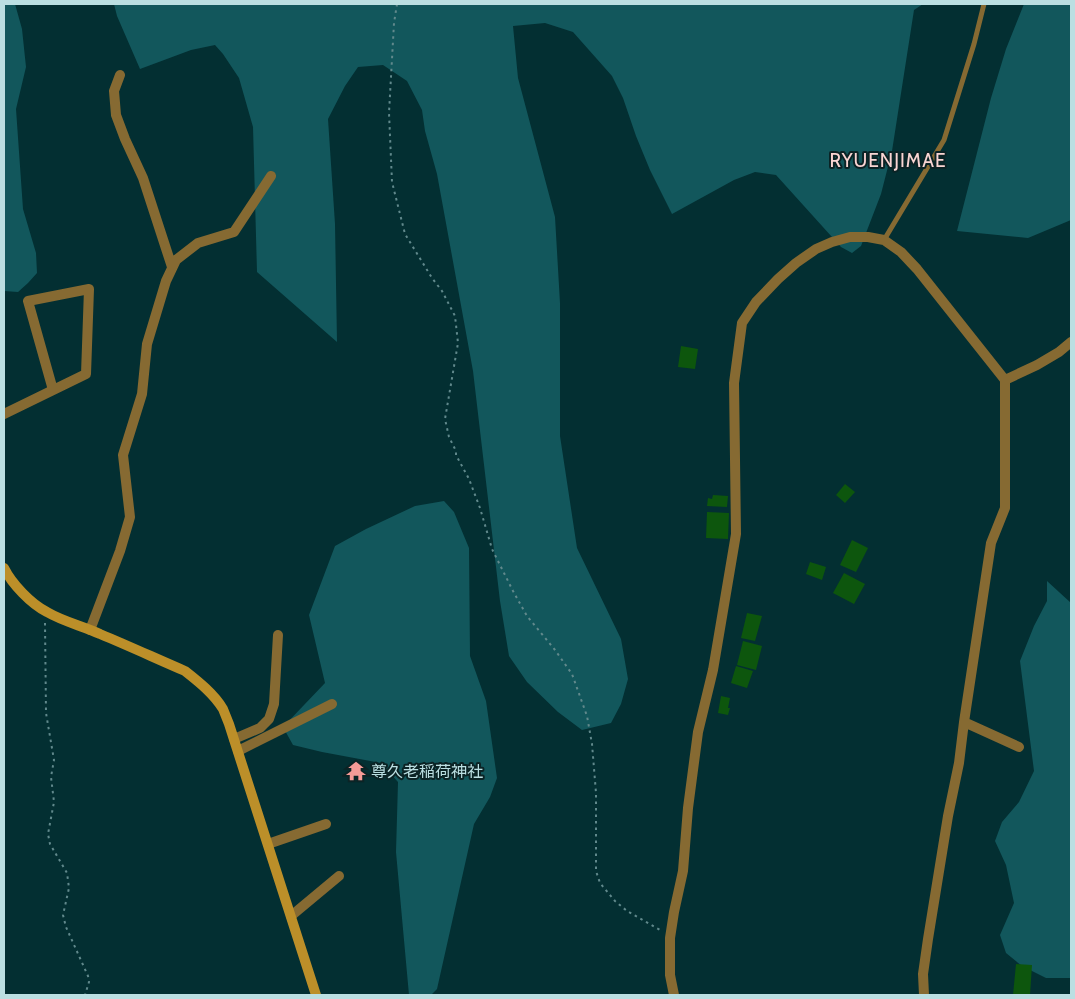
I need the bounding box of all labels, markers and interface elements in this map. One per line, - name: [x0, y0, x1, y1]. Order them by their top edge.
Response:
- district label: RYUENJIMAE: [830, 149, 946, 172]
- temple icon: 尊久老稲荷神社: [345, 760, 367, 782]
- place label: 尊久老稲荷神社: [371, 762, 483, 781]

